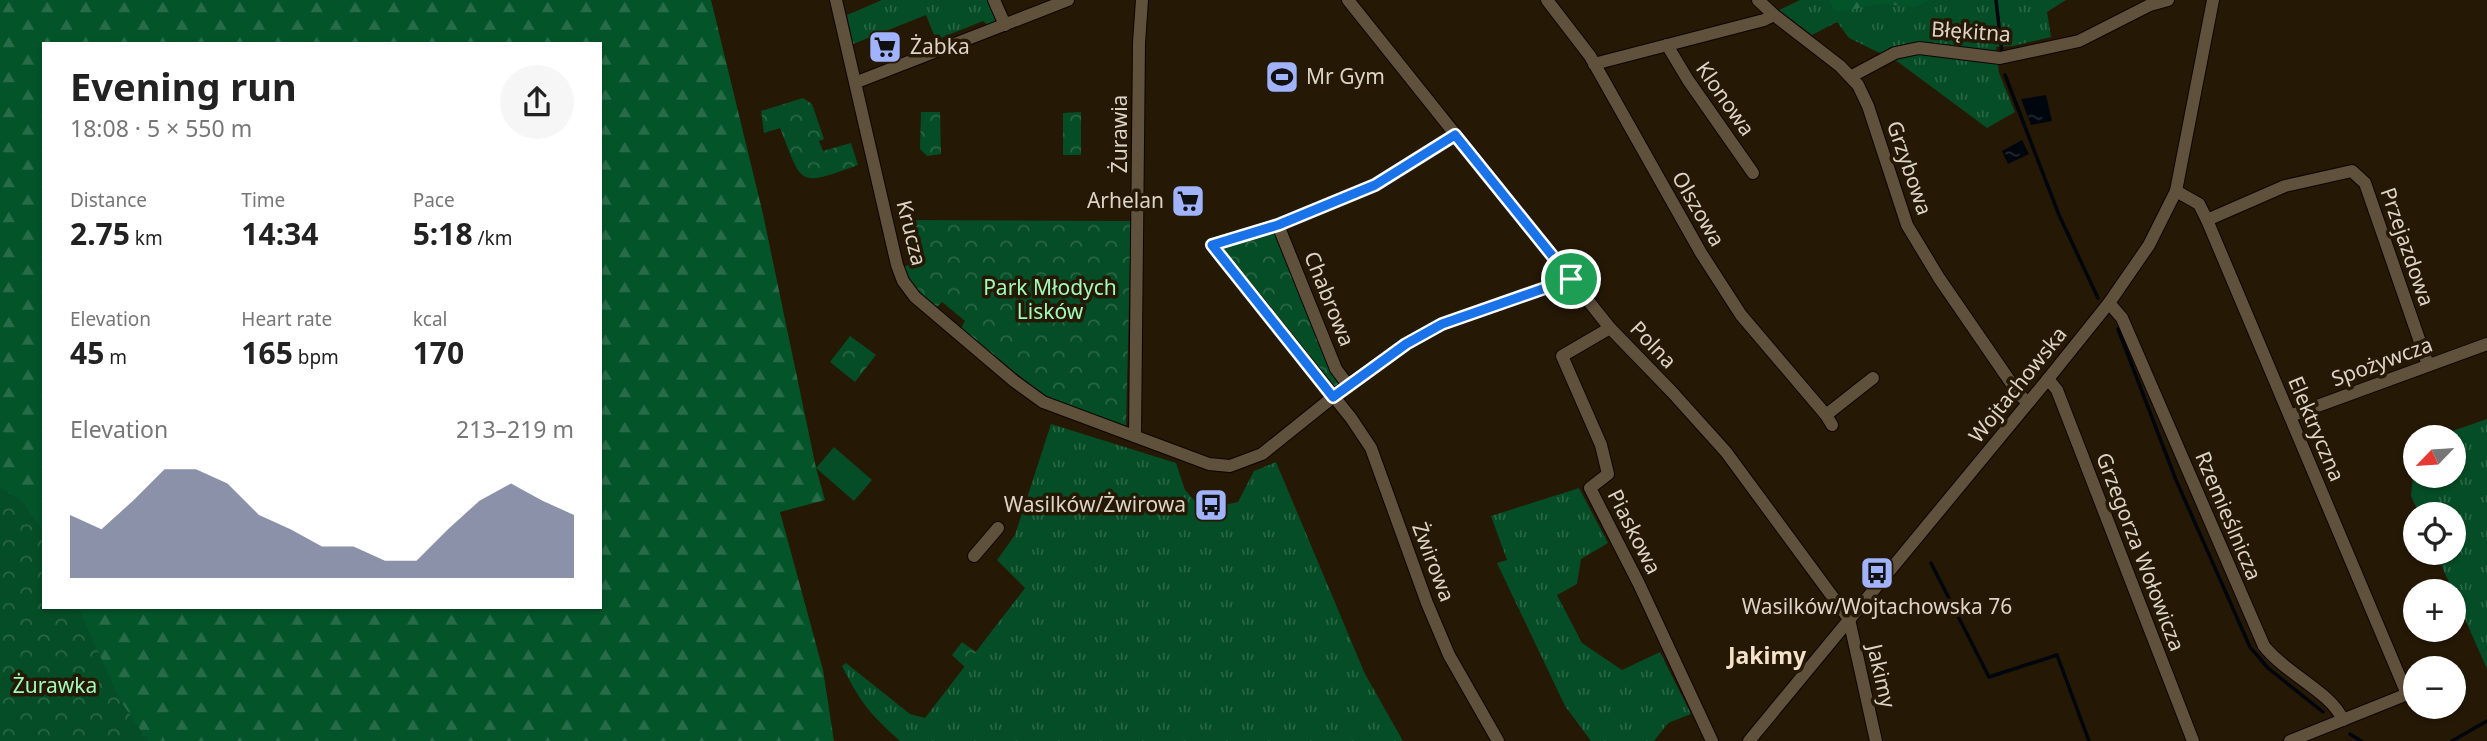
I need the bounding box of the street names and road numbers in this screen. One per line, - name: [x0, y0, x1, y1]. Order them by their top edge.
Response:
- street label: Błękitna: [1930, 14, 2012, 48]
- street label: Klonowa: [1690, 56, 1762, 141]
- street label: Żurawia: [1105, 95, 1133, 173]
- street label: Grzybowa: [1881, 117, 1939, 219]
- street label: Olszowa: [1666, 166, 1732, 251]
- street label: Przejazdowa: [2375, 184, 2441, 310]
- street label: Krucza: [890, 197, 934, 268]
- street label: Chabrowa: [1298, 247, 1362, 350]
- street label: Polna: [1624, 315, 1683, 374]
- street label: Wojtachowska: [1962, 321, 2073, 448]
- street label: Spożywcza: [2327, 330, 2436, 392]
- street label: Elektryczna: [2282, 372, 2352, 486]
- street label: Rzemieślnicza: [2189, 447, 2269, 584]
- street label: Grzegorza Wołowicza: [2090, 448, 2192, 655]
- street label: Piaskowa: [1602, 484, 1668, 579]
- street label: Żwirowa: [1406, 518, 1462, 605]
- street label: Jakimy: [1861, 639, 1903, 711]

